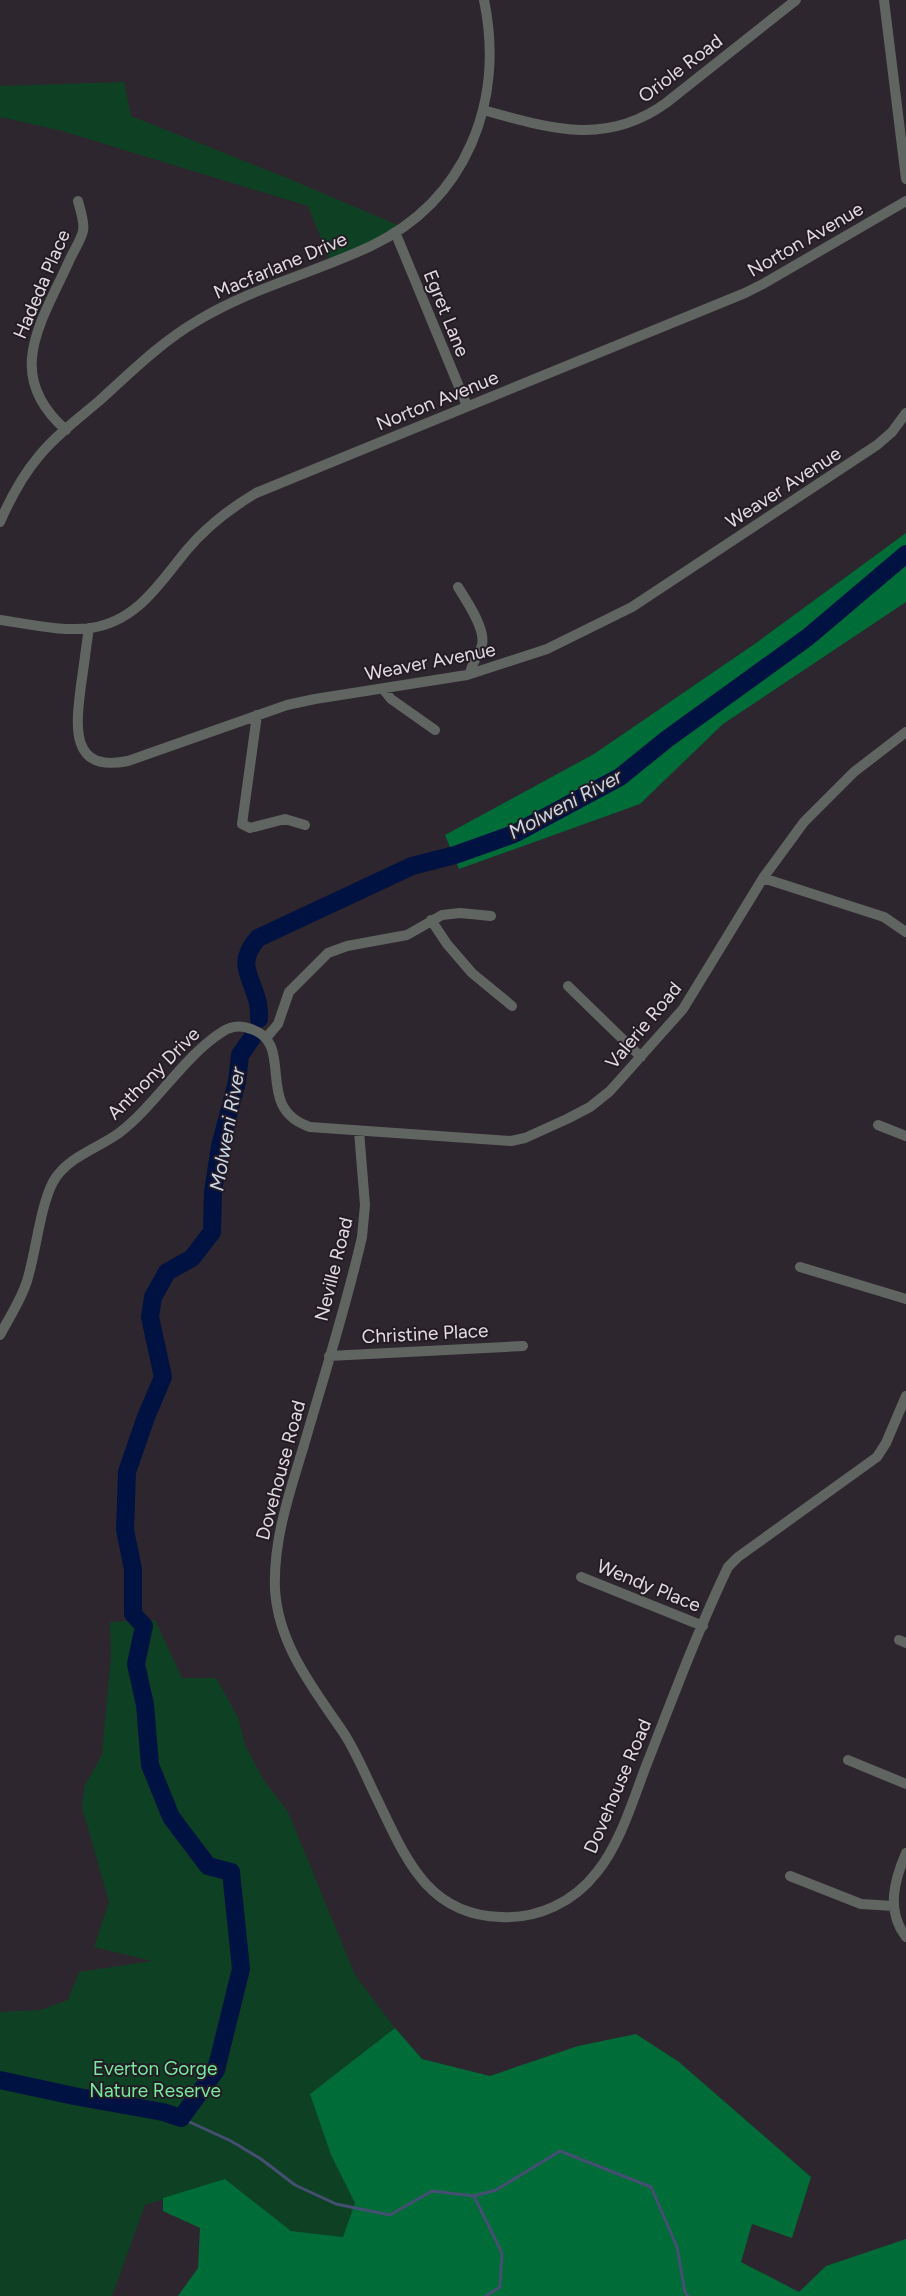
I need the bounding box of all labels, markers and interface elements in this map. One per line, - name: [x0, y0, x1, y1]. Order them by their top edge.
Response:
- street label: Oriole Road: [634, 29, 727, 108]
- street label: Norton Avenue: [743, 197, 867, 282]
- street label: Hadeda Place: [8, 226, 75, 342]
- street label: Macfarlane Drive: [210, 227, 350, 304]
- street label: Egret Lane: [419, 266, 474, 360]
- street label: Norton Avenue: [373, 365, 502, 435]
- street label: Weaver Avenue: [721, 442, 845, 533]
- street label: Weaver Avenue: [363, 638, 497, 685]
- water label: Molweni River: [504, 763, 627, 844]
- street label: Valerie Road: [600, 977, 686, 1073]
- street label: Anthony Drive: [102, 1022, 204, 1124]
- water label: Molweni River: [204, 1064, 250, 1193]
- street label: Neville Road: [309, 1215, 357, 1323]
- street label: Christine Place: [361, 1319, 489, 1348]
- street label: Dovehouse Road: [251, 1398, 310, 1543]
- street label: Wendy Place: [594, 1554, 704, 1617]
- street label: Dovehouse Road: [579, 1716, 656, 1857]
- park label: Everton Gorge Nature Reserve: [89, 2057, 221, 2102]

